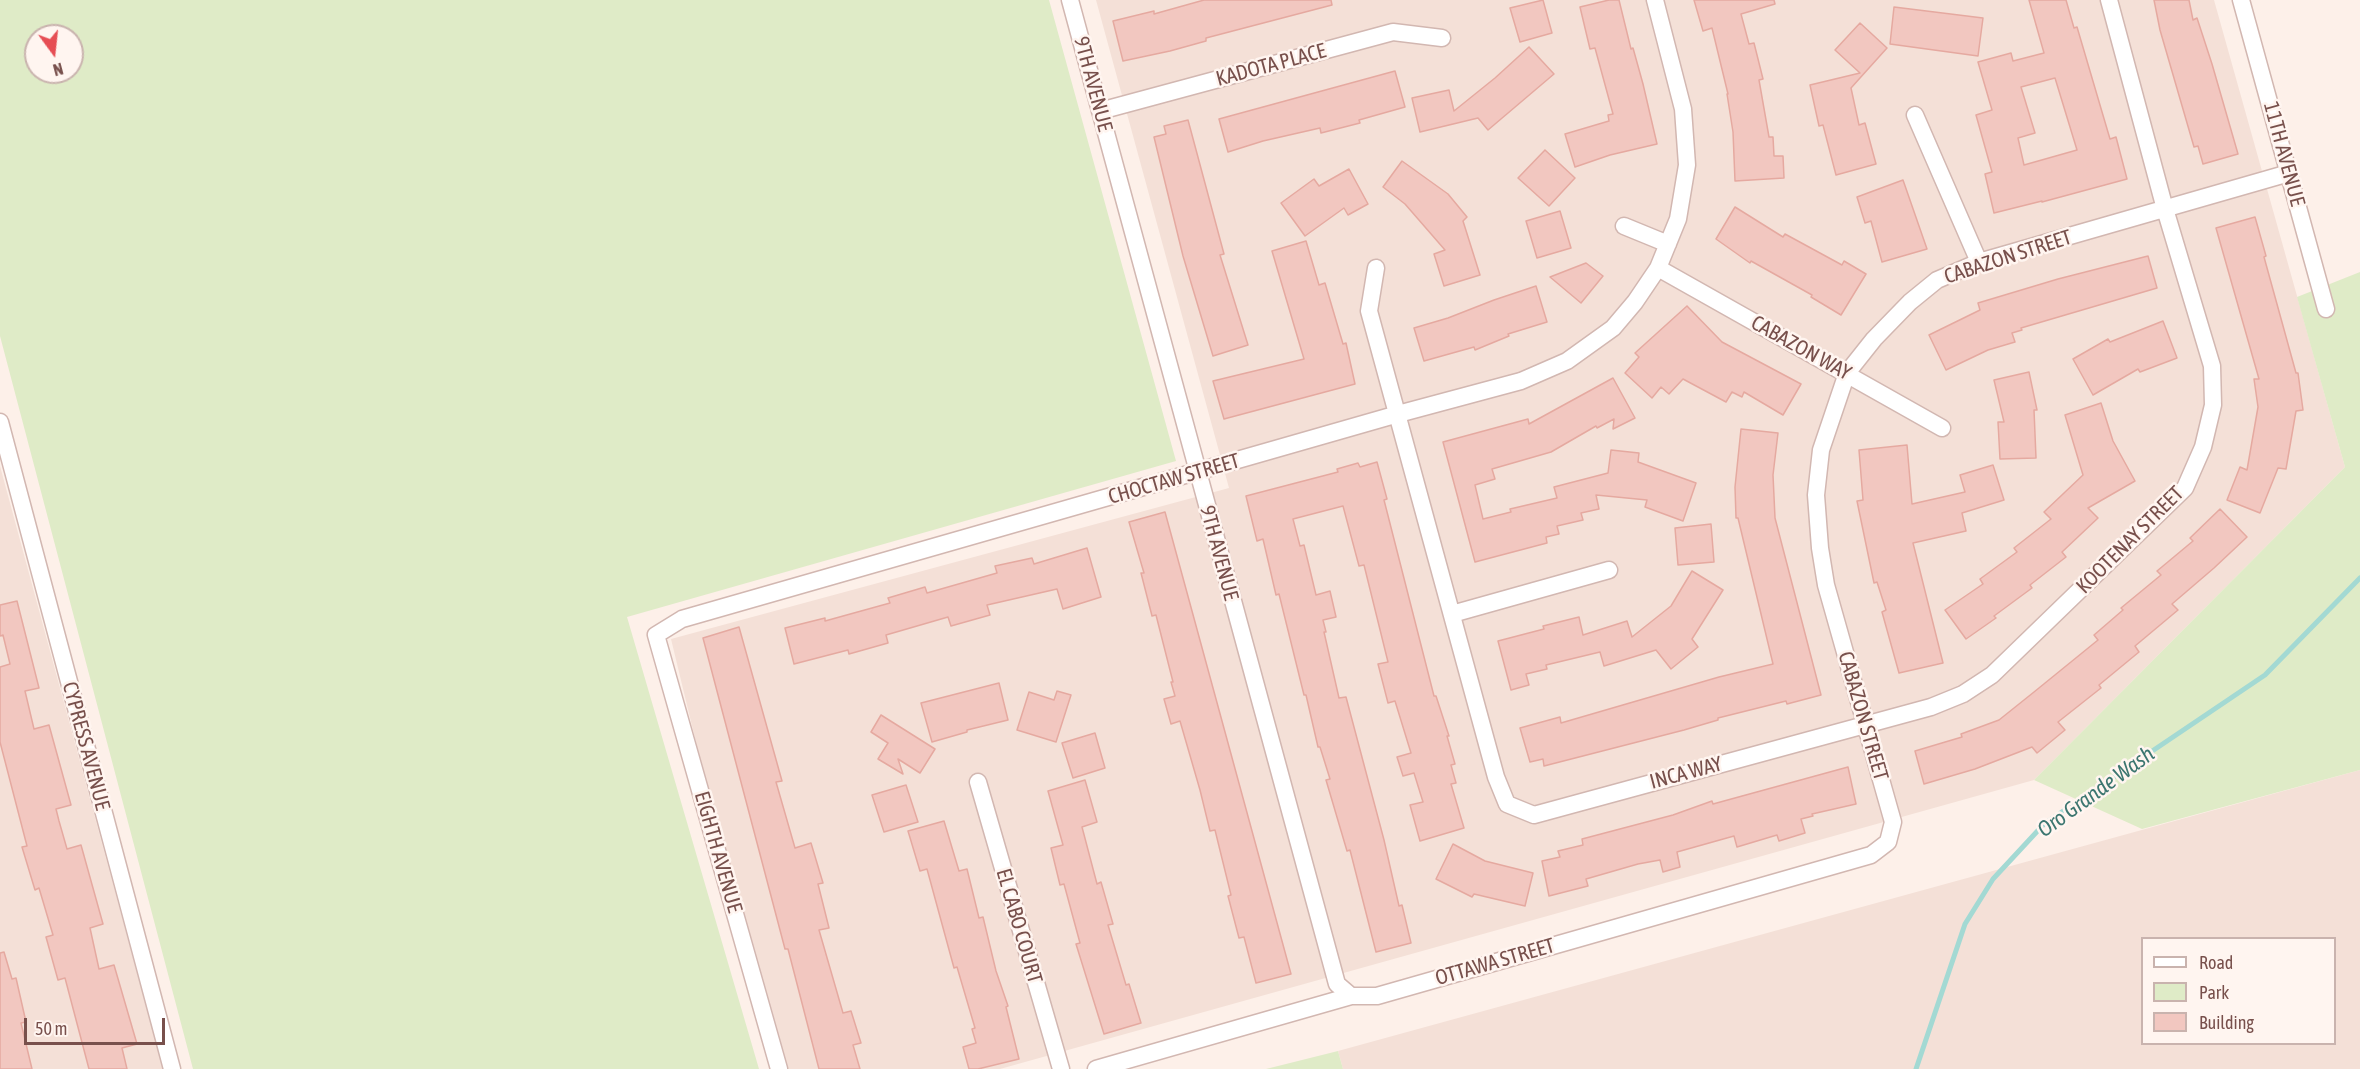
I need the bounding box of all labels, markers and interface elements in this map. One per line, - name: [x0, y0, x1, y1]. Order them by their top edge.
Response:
- north arrow: [24, 24, 84, 84]
- street label: 9TH AVENUE: [1068, 34, 1118, 134]
- street label: KADOTA PLACE: [1213, 38, 1329, 92]
- text: N: [51, 60, 65, 79]
- street label: 11TH AVENUE: [2258, 99, 2310, 209]
- street label: CABAZON STREET: [1941, 225, 2075, 289]
- street label: CABAZON WAY: [1747, 310, 1855, 386]
- street label: CHOCTAW STREET: [1105, 448, 1243, 510]
- street label: KOOTENAY STREET: [2071, 481, 2189, 599]
- street label: 9TH AVENUE: [1194, 503, 1244, 603]
- street label: CABAZON STREET: [1833, 649, 1893, 783]
- street label: CYPRESS AVENUE: [57, 679, 115, 813]
- water label: Oro Grande Wash: [2032, 741, 2160, 843]
- street label: INCA WAY: [1647, 751, 1725, 795]
- street label: EIGHTH AVENUE: [689, 789, 747, 915]
- street label: EL CABO COURT: [991, 866, 1047, 986]
- street label: OTTAWA STREET: [1432, 933, 1558, 991]
- legend: [2141, 937, 2336, 1045]
- text: Road: [2199, 952, 2233, 973]
- text: Park: [2199, 982, 2229, 1003]
- scale bar: [27, 1006, 168, 1044]
- text: Building: [2199, 1012, 2254, 1033]
- text: 50 m: [35, 1018, 67, 1039]

